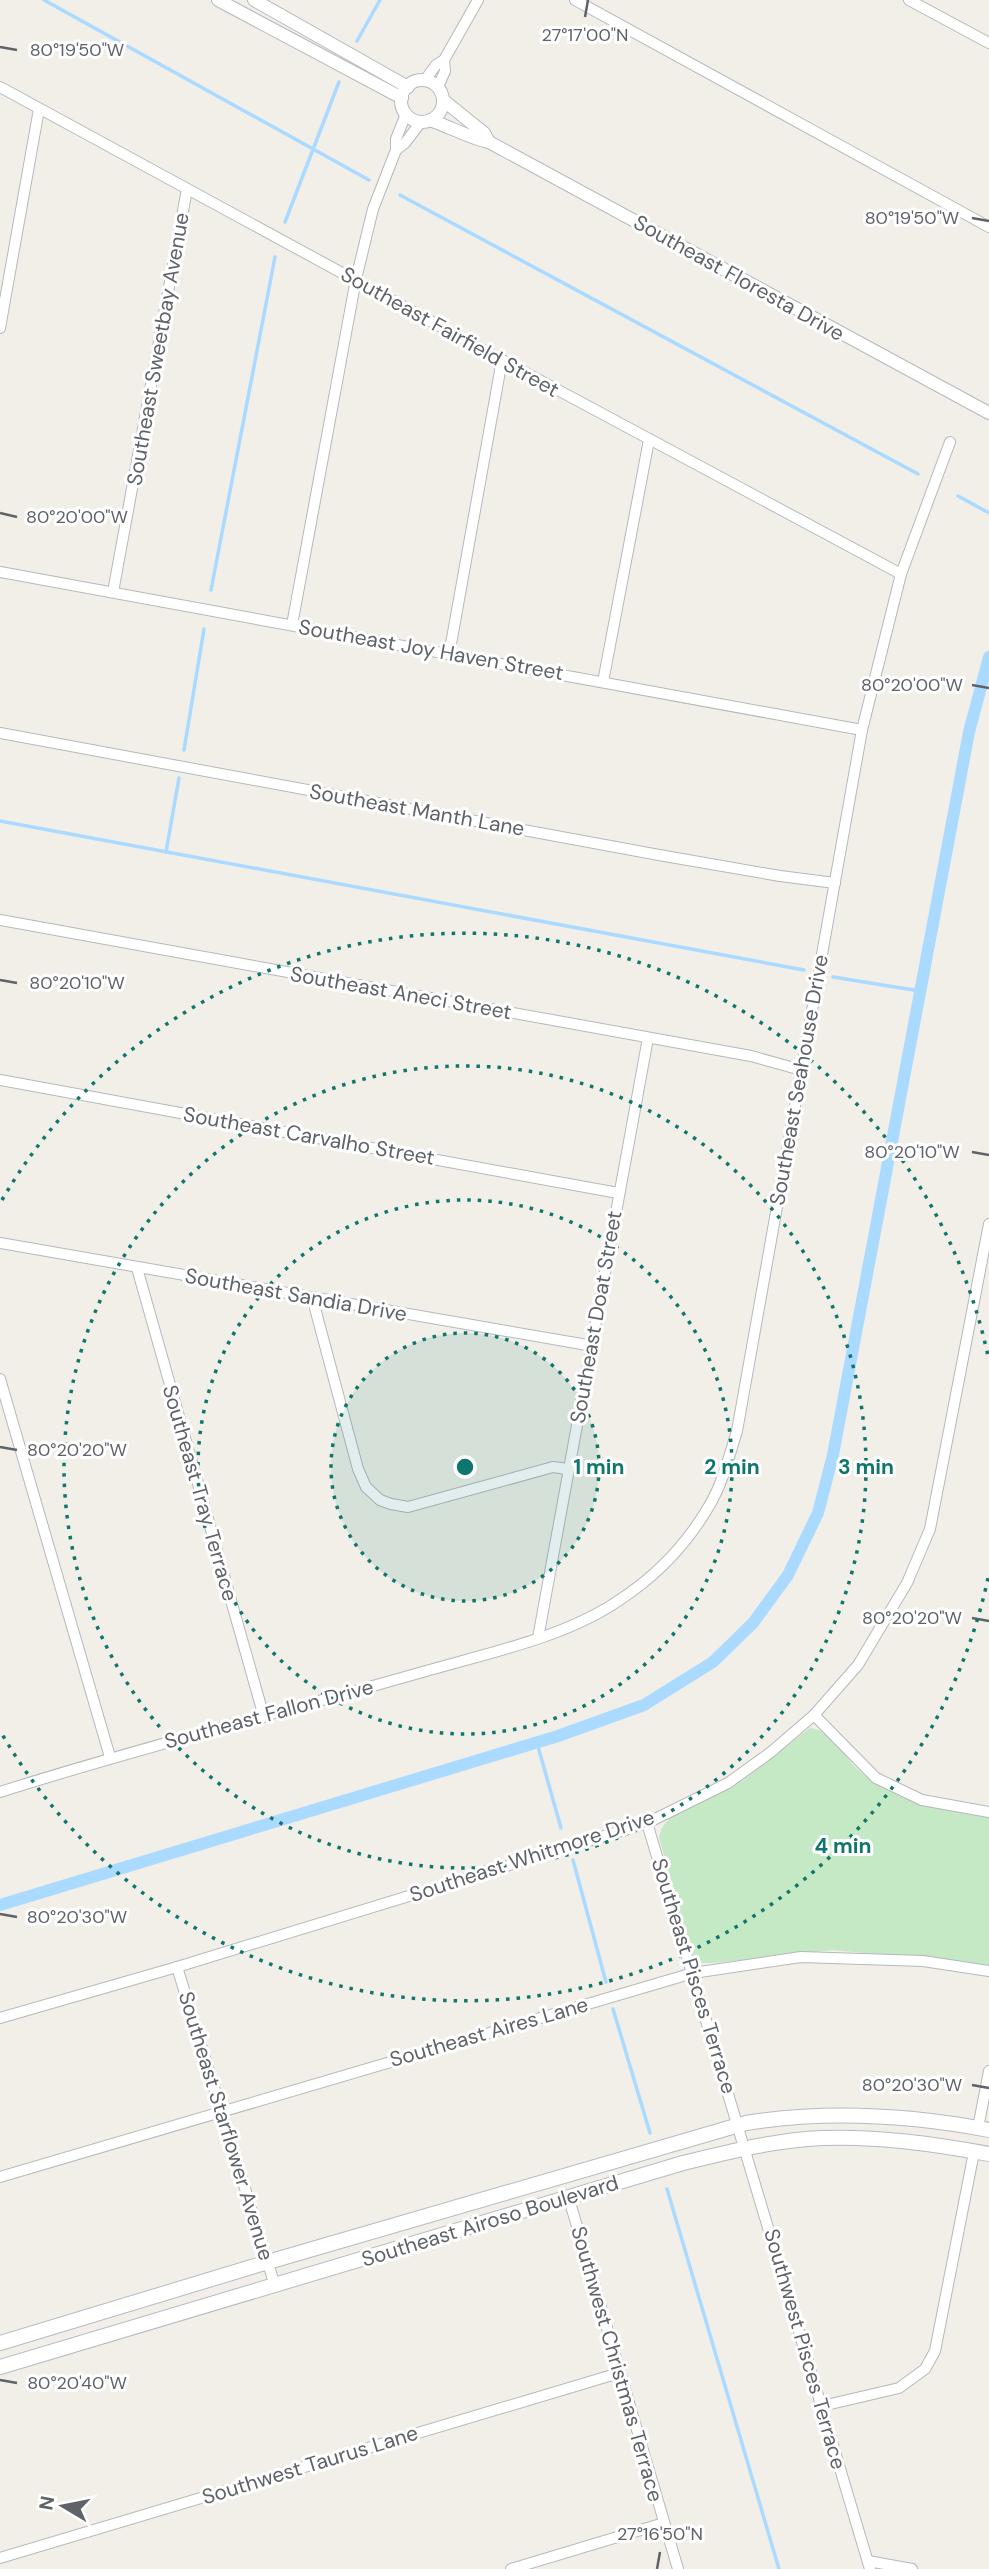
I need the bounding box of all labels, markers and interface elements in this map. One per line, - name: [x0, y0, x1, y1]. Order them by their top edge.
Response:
- text: 27°17'00"N: [542, 23, 628, 47]
- text: 80°19'50"W: [30, 38, 124, 62]
- text: 80°19'50"W: [865, 206, 959, 230]
- street label: Southeast Floresta Drive: [629, 208, 849, 348]
- street label: Southeast Sweetbay Avenue: [120, 210, 196, 488]
- street label: Southeast Fairfield Street: [336, 260, 564, 404]
- text: 80°20'00"W: [26, 505, 128, 529]
- street label: Southeast Joy Haven Street: [296, 613, 566, 687]
- text: 80°20'00"W: [861, 673, 963, 697]
- street label: Southeast Manth Lane: [307, 777, 527, 843]
- street label: Southeast Seahouse Drive: [763, 952, 835, 1208]
- street label: Southeast Aneci Street: [288, 960, 514, 1026]
- text: 80°20'10"W: [29, 971, 125, 995]
- street label: Southeast Carvalho Street: [181, 1100, 437, 1172]
- text: 80°20'10"W: [864, 1140, 960, 1164]
- street label: Southeast Doat Street: [563, 1208, 629, 1426]
- street label: Southeast Sandia Drive: [183, 1262, 409, 1328]
- street label: Southeast Tray Terrace: [156, 1382, 244, 1604]
- text: 80°20'20"W: [27, 1438, 127, 1462]
- text: 1 min: [573, 1453, 625, 1481]
- text: 2 min: [704, 1453, 760, 1481]
- text: 3 min: [838, 1453, 894, 1481]
- centre of rings: [453, 1455, 477, 1479]
- text: 80°20'20"W: [862, 1606, 962, 1630]
- street label: Southeast Fallon Drive: [161, 1673, 377, 1755]
- street label: Southeast Whitmore Drive: [406, 1803, 658, 1909]
- text: 4 min: [814, 1832, 872, 1860]
- street label: Southeast Pisces Terrace: [645, 1855, 743, 2097]
- text: 80°20'30"W: [27, 1905, 127, 1929]
- street label: Southeast Starflower Avenue: [172, 1988, 280, 2264]
- street label: Southeast Aires Lane: [387, 1990, 592, 2074]
- text: 80°20'30"W: [862, 2073, 962, 2097]
- street label: Southeast Airoso Boulevard: [358, 2169, 622, 2273]
- street label: Southwest Christmas Terrace: [564, 2223, 670, 2505]
- street label: Southwest Pisces Terrace: [757, 2225, 853, 2473]
- text: 80°20'40"W: [27, 2371, 127, 2395]
- street label: Southwest Taurus Lane: [199, 2419, 422, 2511]
- north arrow: [28, 2471, 98, 2541]
- text: N: [33, 2494, 60, 2512]
- text: 27°16'50"N: [617, 2522, 703, 2546]

